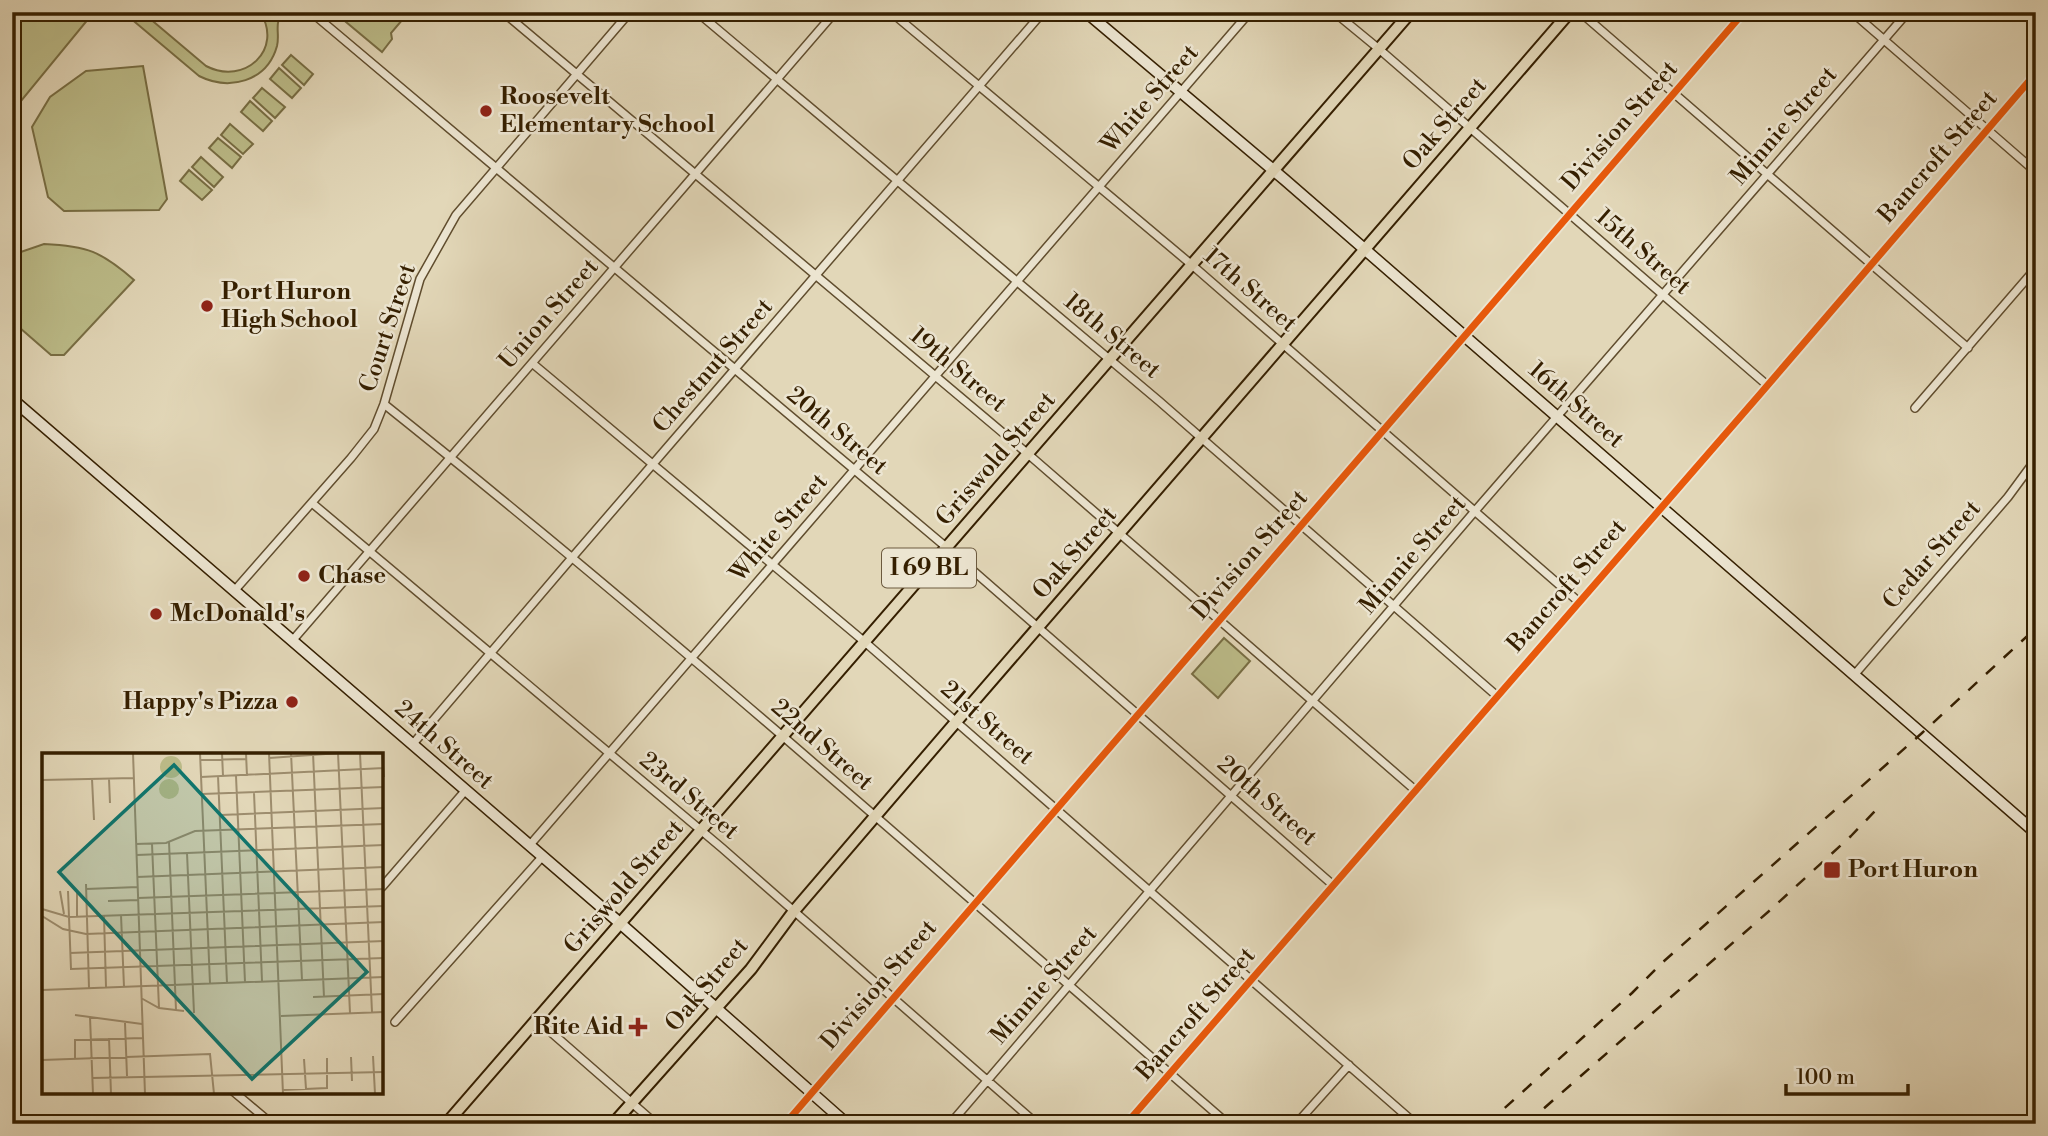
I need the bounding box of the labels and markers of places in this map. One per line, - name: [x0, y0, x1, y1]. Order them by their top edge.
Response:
- place label: Roosevelt Elementary School: [500, 82, 715, 140]
- marker: Roosevelt Elementary School: [478, 103, 494, 119]
- place label: Port Huron High School: [221, 277, 358, 335]
- marker: Port Huron High School: [199, 298, 215, 314]
- place label: Chase: [318, 561, 386, 591]
- marker: Chase: [296, 568, 312, 584]
- place label: McDonald's: [170, 599, 305, 629]
- marker: McDonald's: [148, 606, 164, 622]
- place label: Happy's Pizza: [123, 687, 279, 717]
- marker: Happy's Pizza: [284, 694, 300, 710]
- place label: Port Huron: [1848, 855, 1978, 885]
- marker: Port Huron: [1822, 860, 1842, 880]
- place label: Rite Aid: [533, 1012, 624, 1042]
- marker: Rite Aid: [630, 1019, 646, 1035]

